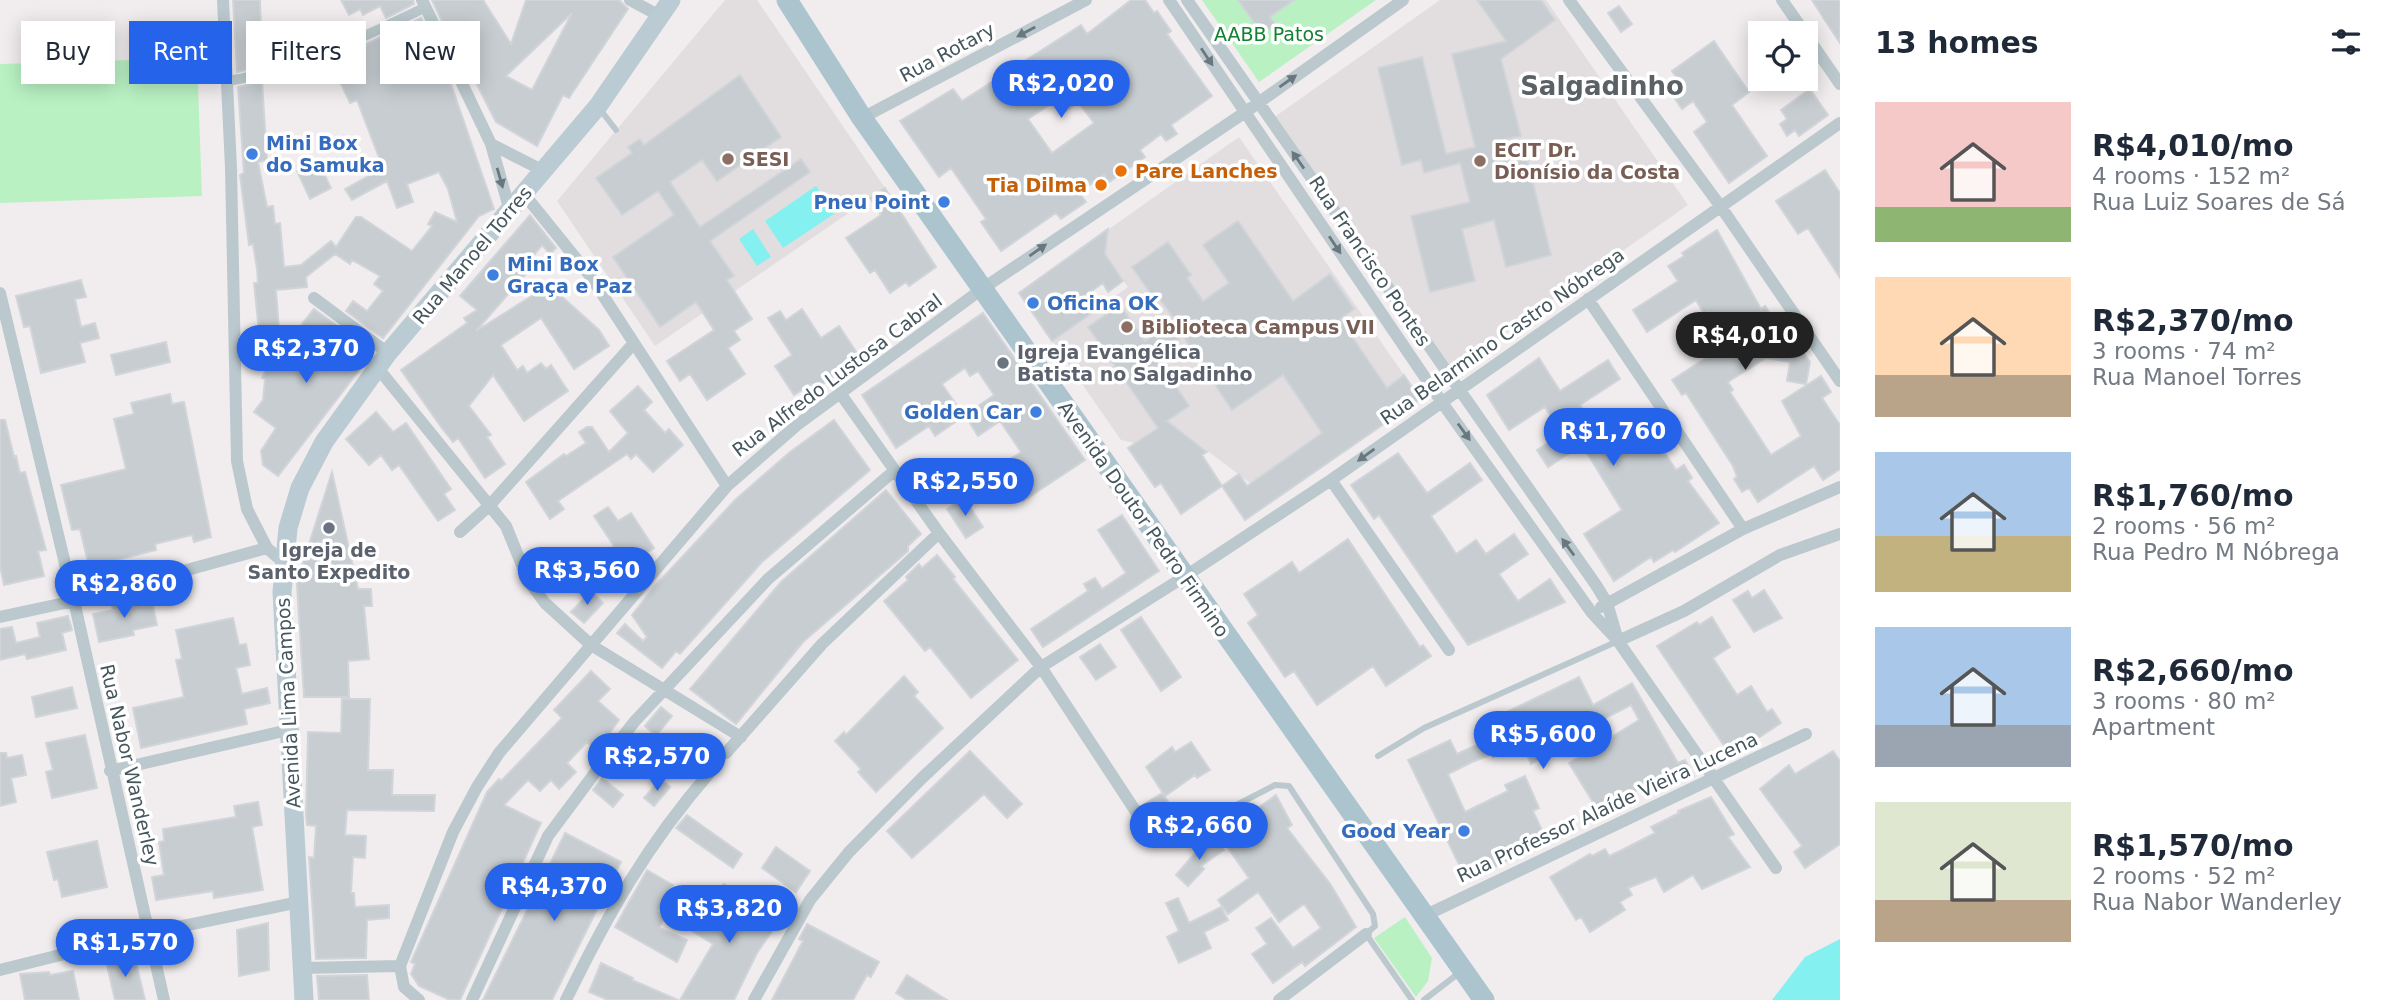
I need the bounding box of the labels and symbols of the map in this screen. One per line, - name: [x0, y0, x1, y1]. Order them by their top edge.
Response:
- street label: Rua Rotary: [896, 18, 998, 86]
- park label: AABB Patos: [1214, 23, 1324, 45]
- one-way arrow: [1016, 26, 1036, 38]
- one-way arrow: [1200, 48, 1214, 66]
- pin: R$2,020: [996, 60, 1126, 120]
- district label: Salgadinho: [1520, 71, 1684, 101]
- one-way arrow: [1279, 74, 1297, 88]
- place label: Mini Box do Samuka: [266, 132, 385, 176]
- place label: ECIT Dr. Dionísio da Costa: [1494, 139, 1680, 183]
- marker: Mini Box do Samuka: [244, 146, 260, 162]
- place label: SESI: [742, 148, 789, 170]
- marker: SESI: [720, 151, 736, 167]
- one-way arrow: [1291, 151, 1305, 169]
- marker: ECIT Dr. Dionísio da Costa: [1472, 153, 1488, 169]
- place label: Pare Lanches: [1135, 160, 1278, 182]
- marker: Pare Lanches: [1113, 163, 1129, 179]
- one-way arrow: [495, 167, 506, 189]
- street label: Rua Francisco Pontes: [1305, 172, 1435, 350]
- place label: Tia Dilma: [987, 174, 1087, 196]
- marker: Tia Dilma: [1093, 177, 1109, 193]
- street label: Rua Manoel Torres: [408, 182, 536, 328]
- place label: Pneu Point: [813, 191, 930, 213]
- marker: Pneu Point: [936, 194, 952, 210]
- one-way arrow: [1328, 235, 1341, 254]
- street label: Rua Belarmino Castro Nóbrega: [1376, 243, 1628, 429]
- one-way arrow: [1029, 244, 1048, 257]
- place label: Mini Box Graça e Paz: [507, 253, 632, 297]
- marker: Mini Box Graça e Paz: [485, 267, 501, 283]
- street label: Rua Alfredo Lustosa Cabral: [728, 289, 946, 461]
- place label: Oficina OK: [1047, 292, 1160, 314]
- marker: Oficina OK: [1025, 295, 1041, 311]
- pin: R$4,010: [1680, 312, 1810, 372]
- place label: Biblioteca Campus VII: [1141, 316, 1375, 338]
- marker: Biblioteca Campus VII: [1119, 319, 1135, 335]
- pin: R$2,370: [241, 326, 371, 385]
- place label: Igreja Evangélica Batista no Salgadinho: [1017, 341, 1253, 385]
- marker: Igreja Evangélica Batista no Salgadinho: [995, 355, 1011, 371]
- street label: Avenida Doutor Pedro Firmino: [1054, 397, 1234, 641]
- place label: Golden Car: [904, 401, 1023, 423]
- marker: Golden Car: [1028, 404, 1044, 420]
- pin: R$1,760: [1548, 408, 1678, 468]
- one-way arrow: [1457, 423, 1471, 441]
- one-way arrow: [1357, 448, 1375, 462]
- pin: R$2,550: [900, 458, 1030, 518]
- marker: Igreja de Santo Expedito: [321, 520, 337, 536]
- one-way arrow: [1561, 538, 1575, 556]
- place label: Igreja de Santo Expedito: [248, 539, 410, 583]
- pin: R$3,560: [522, 548, 652, 607]
- pin: R$2,860: [59, 560, 189, 620]
- street label: Avenida Lima Campos: [271, 597, 305, 809]
- street label: Rua Nabor Wanderley: [96, 662, 164, 868]
- pin: R$5,600: [1478, 712, 1608, 771]
- street label: Rua Professor Alaíde Vieira Lucena: [1453, 727, 1761, 887]
- pin: R$2,570: [592, 734, 722, 793]
- pin: R$2,660: [1134, 802, 1264, 862]
- place label: Good Year: [1341, 820, 1451, 842]
- marker: Good Year: [1456, 823, 1472, 839]
- pin: R$4,370: [489, 864, 619, 923]
- pin: R$3,820: [664, 886, 794, 945]
- pin: R$1,570: [60, 920, 190, 979]

